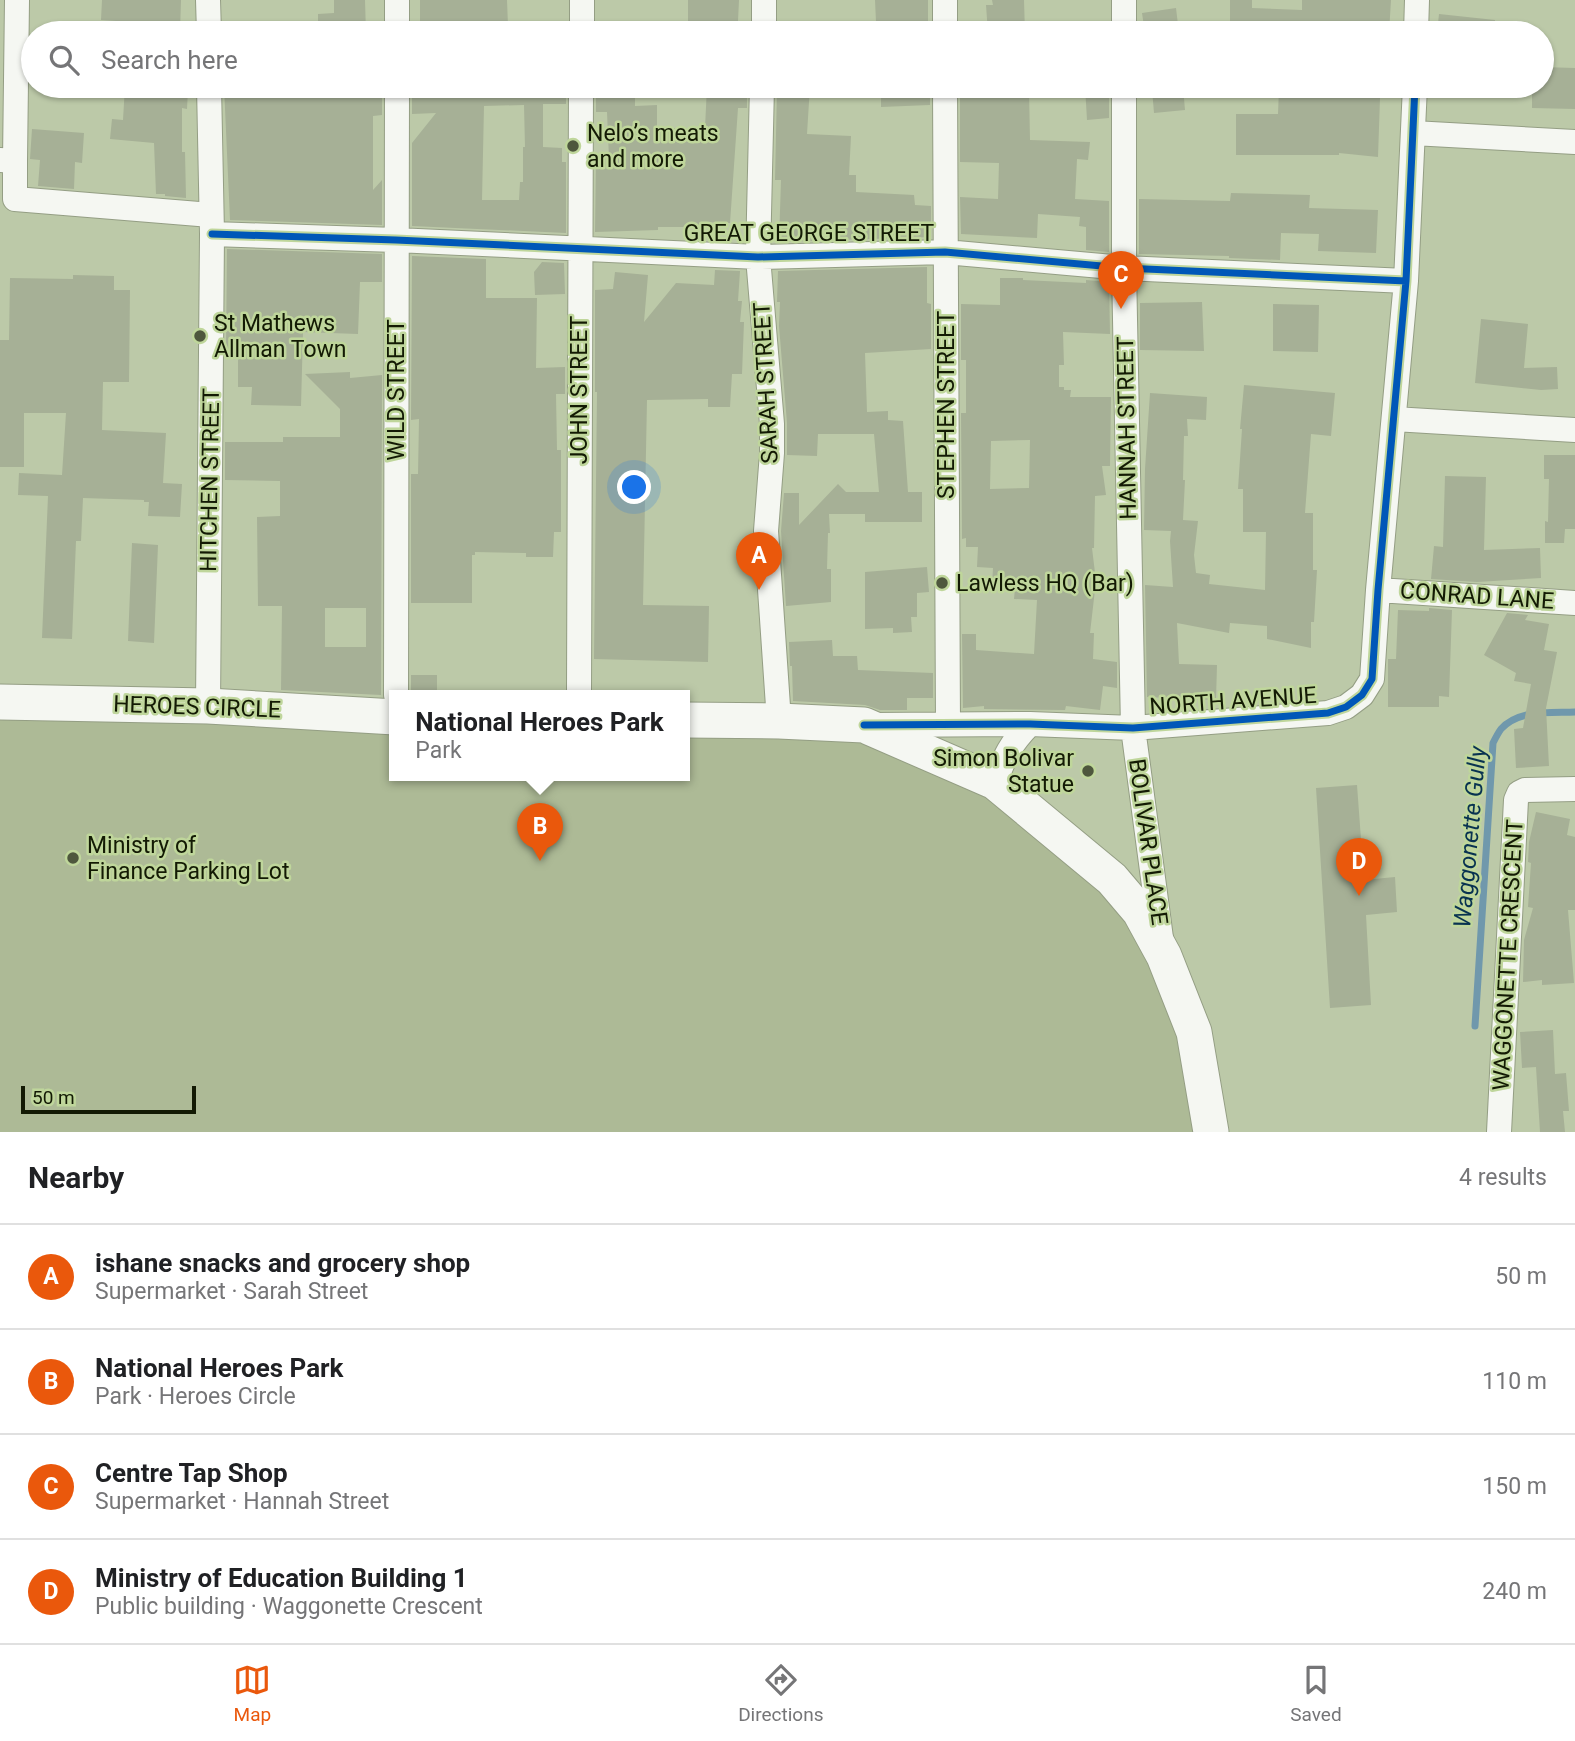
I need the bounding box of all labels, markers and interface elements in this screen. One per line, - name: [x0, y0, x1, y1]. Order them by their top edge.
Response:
- search box: [21, 21, 1554, 98]
- icon: search: [45, 41, 83, 79]
- text: Search here: [101, 45, 238, 75]
- place label: Nelo’s meats and more: [587, 120, 719, 173]
- marker: Nelo’s meats and more: [565, 138, 581, 154]
- street label: GREAT GEORGE STREET: [684, 220, 934, 247]
- pin: C: [1098, 251, 1144, 309]
- street label: SARAH STREET: [748, 301, 784, 464]
- place label: St Mathews Allman Town: [214, 310, 347, 363]
- street label: STEPHEN STREET: [933, 311, 960, 499]
- street label: JOHN STREET: [566, 315, 593, 464]
- street label: WILD STREET: [383, 319, 410, 461]
- marker: St Mathews Allman Town: [192, 328, 208, 344]
- street label: HANNAH STREET: [1112, 336, 1142, 520]
- street label: HITCHEN STREET: [195, 388, 225, 572]
- your location: [617, 470, 651, 504]
- pin: A: [736, 532, 782, 590]
- place label: Lawless HQ (Bar): [956, 570, 1134, 597]
- marker: Lawless HQ (Bar): [934, 575, 950, 591]
- street label: CONRAD LANE: [1399, 577, 1555, 615]
- street label: NORTH AVENUE: [1149, 682, 1317, 720]
- popup: [389, 690, 690, 781]
- street label: HEROES CIRCLE: [113, 691, 281, 723]
- text: National Heroes Park: [415, 707, 664, 737]
- text: Park: [415, 737, 462, 764]
- water label: Waggonette Gully: [1448, 744, 1492, 929]
- place label: Simon Bolivar Statue: [933, 745, 1074, 798]
- street label: BOLIVAR PLACE: [1123, 757, 1173, 927]
- marker: Simon Bolivar Statue: [1080, 763, 1096, 779]
- pin: B: [517, 803, 563, 861]
- street label: WAGGONETTE CRESCENT: [1487, 818, 1529, 1091]
- place label: Ministry of Finance Parking Lot: [87, 832, 289, 885]
- pin: D: [1336, 838, 1382, 896]
- marker: Ministry of Finance Parking Lot: [65, 850, 81, 866]
- scale bar: [21, 1083, 196, 1115]
- text: 50 m: [32, 1086, 75, 1109]
- text: Nearby: [28, 1160, 124, 1195]
- text: 4 results: [1459, 1164, 1547, 1191]
- text: ishane snacks and grocery shop: [95, 1248, 470, 1278]
- text: A: [43, 1263, 59, 1290]
- text: 50 m: [1495, 1263, 1547, 1290]
- text: Supermarket · Sarah Street: [95, 1278, 368, 1305]
- text: National Heroes Park: [95, 1353, 343, 1383]
- text: B: [44, 1368, 58, 1395]
- text: 110 m: [1482, 1368, 1547, 1395]
- text: Park · Heroes Circle: [95, 1383, 296, 1410]
- text: Centre Tap Shop: [95, 1458, 288, 1488]
- text: C: [43, 1473, 59, 1500]
- text: 150 m: [1482, 1473, 1547, 1500]
- text: Supermarket · Hannah Street: [95, 1488, 389, 1515]
- text: Ministry of Education Building 1: [95, 1563, 468, 1593]
- text: D: [44, 1578, 58, 1605]
- text: 240 m: [1482, 1578, 1547, 1605]
- text: Public building · Waggonette Crescent: [95, 1593, 483, 1620]
- tab: Map: [233, 1661, 271, 1726]
- tab: Directions: [738, 1661, 823, 1726]
- tab: Saved: [1290, 1661, 1342, 1726]

